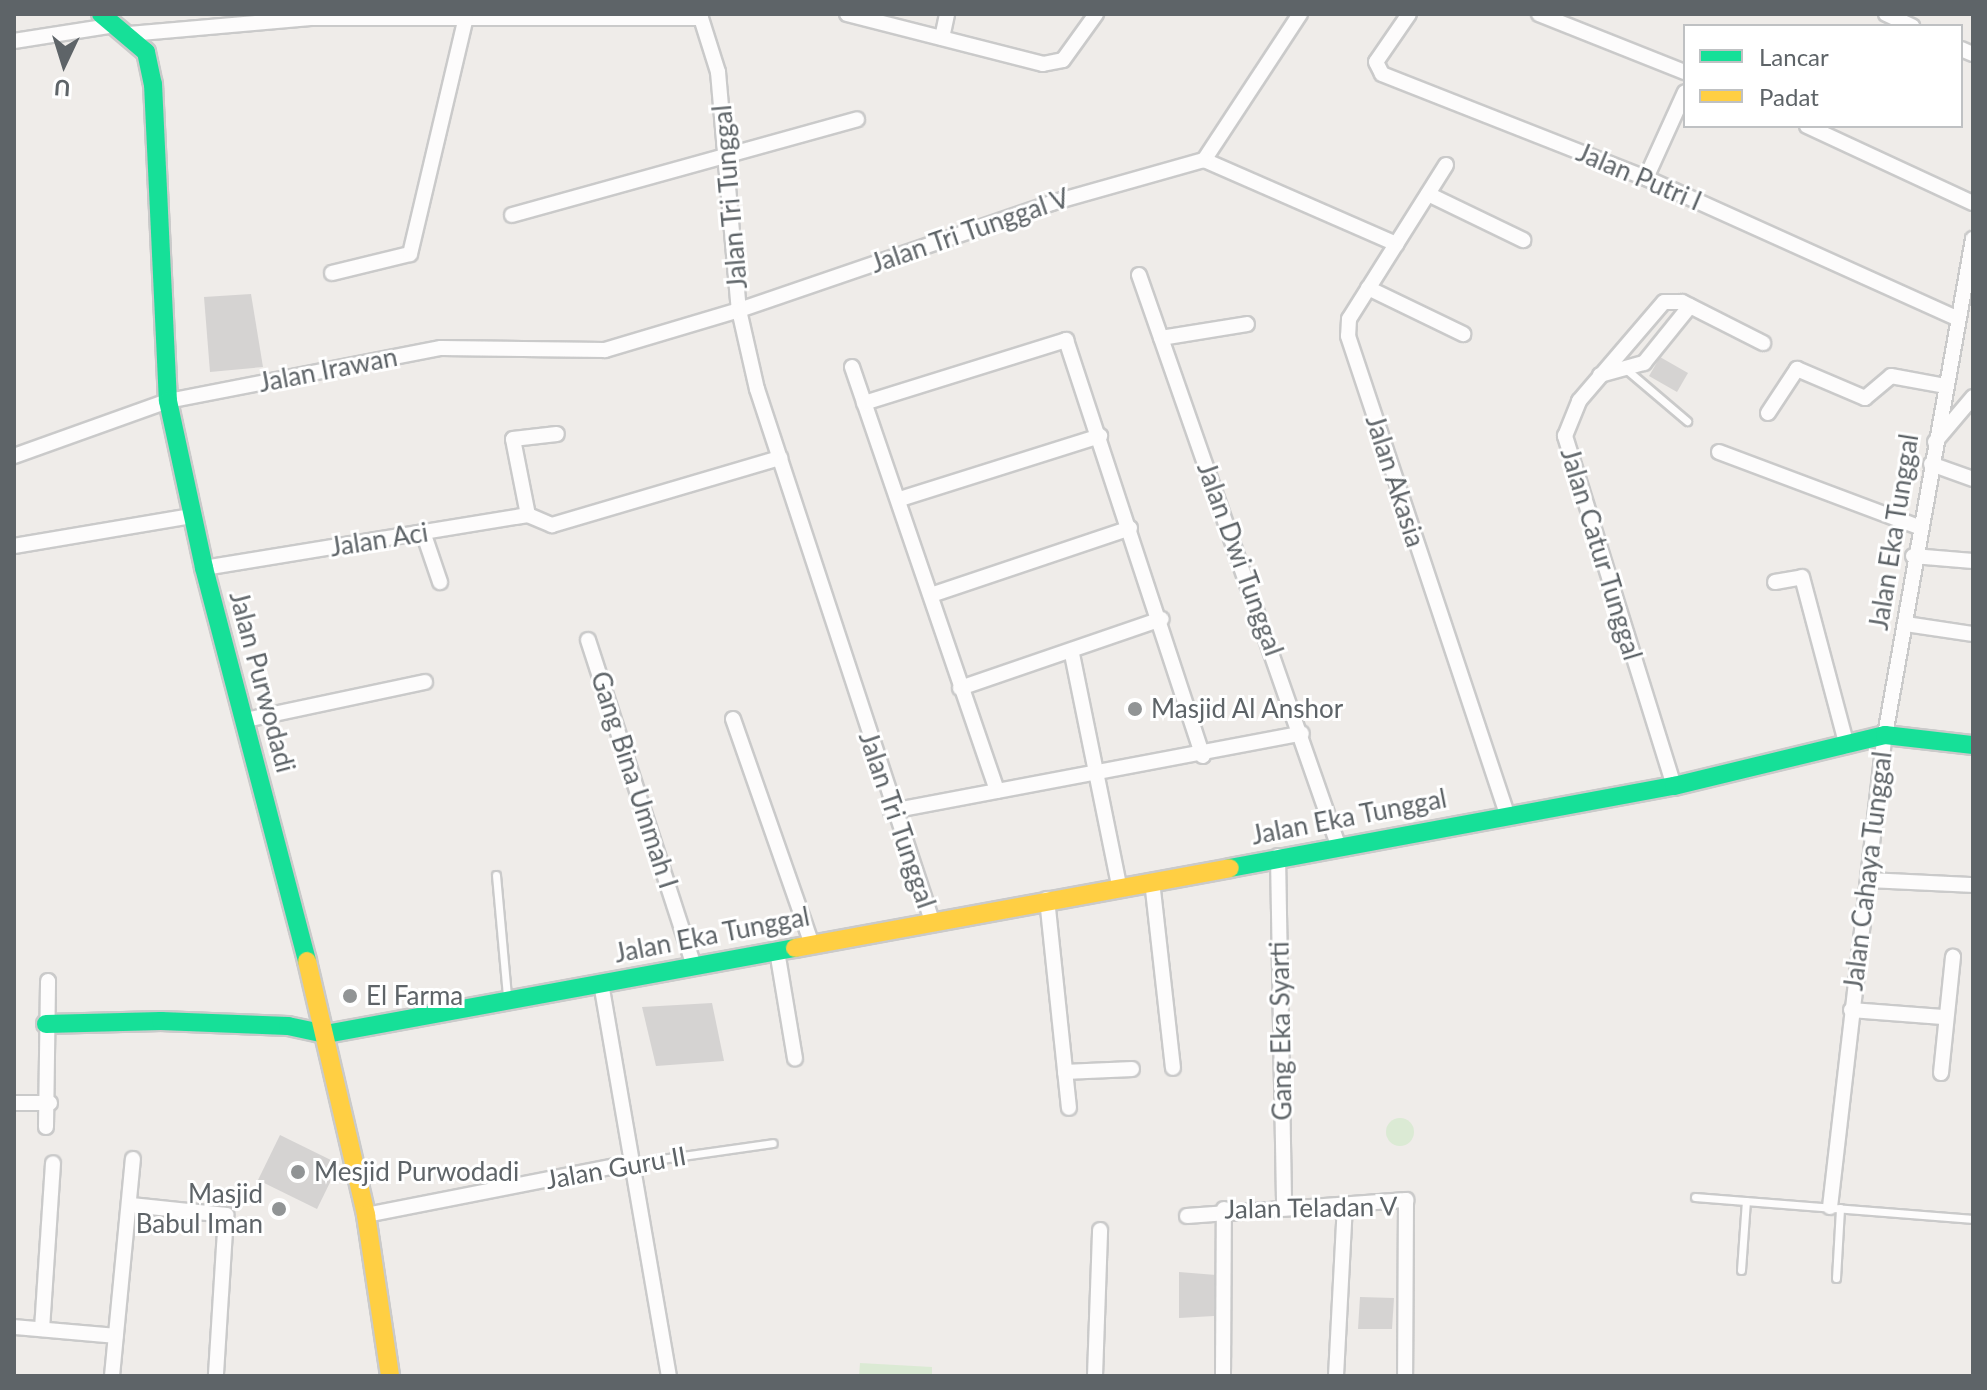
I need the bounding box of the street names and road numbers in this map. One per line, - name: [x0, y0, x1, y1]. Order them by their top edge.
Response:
- street label: Jalan Tri Tunggal: [706, 103, 754, 291]
- street label: Jalan Putri I: [1572, 137, 1706, 217]
- street label: Jalan Tri Tunggal V: [865, 182, 1075, 280]
- street label: Jalan Irawan: [256, 341, 400, 399]
- street label: Jalan Akasia: [1359, 411, 1431, 551]
- street label: Jalan Eka Tunggal: [1863, 431, 1925, 633]
- street label: Jalan Catur Tunggal: [1554, 444, 1648, 664]
- street label: Jalan Dwi Tunggal: [1190, 458, 1290, 660]
- street label: Jalan Aci: [327, 517, 431, 563]
- street label: Jalan Purwodadi: [223, 588, 301, 776]
- street label: Gang Bina Ummah I: [584, 668, 684, 892]
- street label: Jalan Tri Tunggal: [852, 727, 942, 913]
- street label: Jalan Cahaya Tunggal: [1838, 749, 1898, 993]
- street label: Jalan Eka Tunggal: [1248, 783, 1450, 851]
- street label: Jalan Eka Tunggal: [611, 901, 813, 969]
- street label: Gang Eka Syarti: [1264, 941, 1298, 1121]
- street label: Jalan Guru II: [543, 1140, 689, 1196]
- street label: Jalan Teladan V: [1223, 1191, 1399, 1225]

